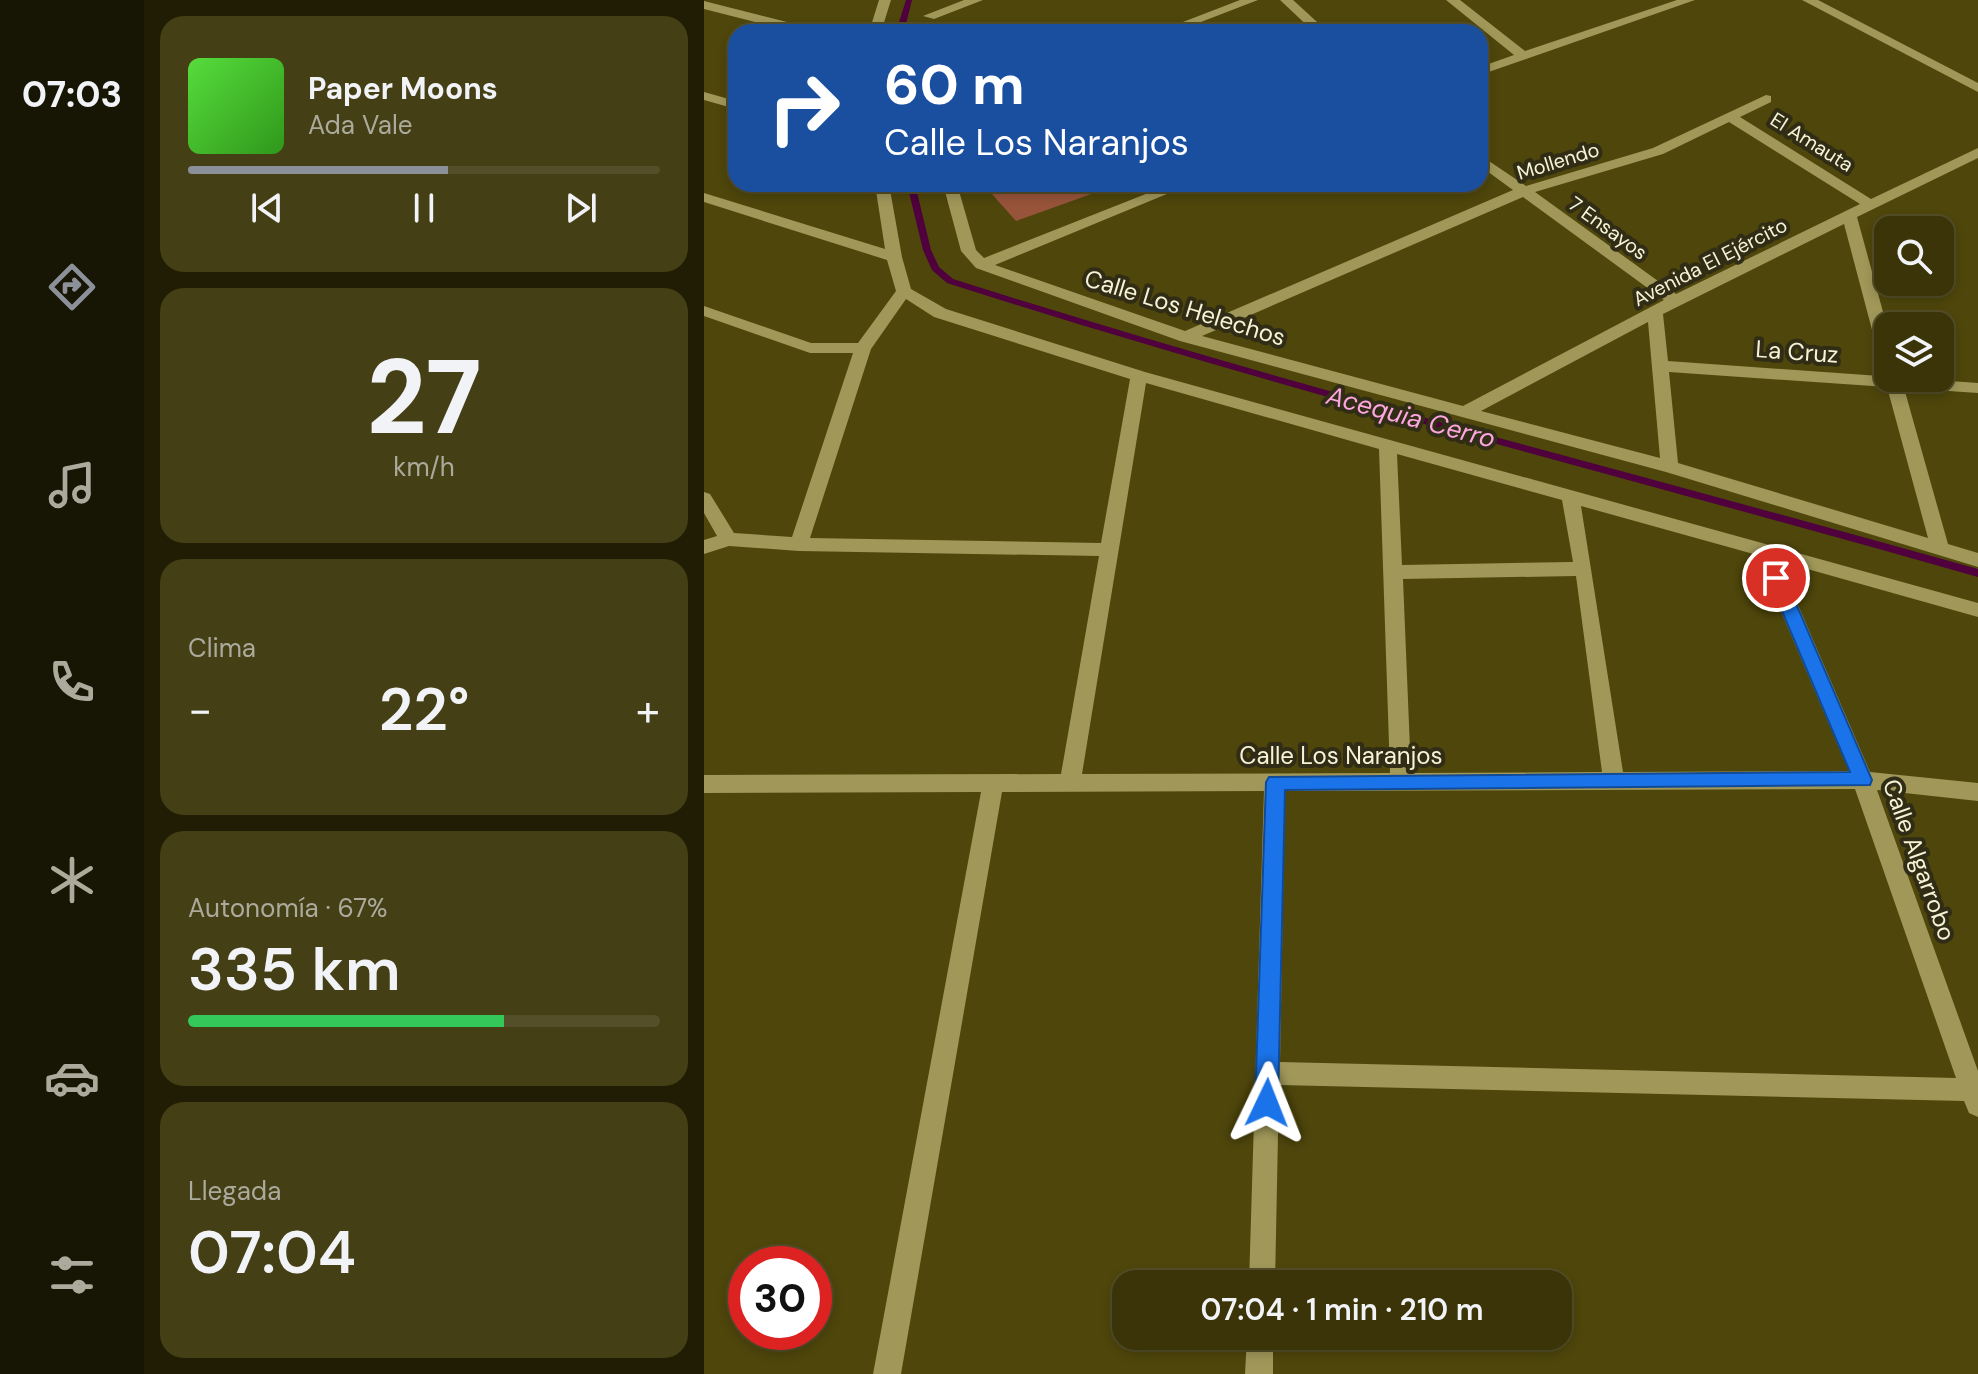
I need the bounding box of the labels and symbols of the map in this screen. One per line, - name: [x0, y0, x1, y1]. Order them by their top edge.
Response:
- street label: El Amauta: [1766, 106, 1858, 178]
- street label: Mollendo: [1514, 136, 1602, 186]
- street label: 7 Ensayos: [1563, 191, 1653, 265]
- street label: Avenida El Ejército: [1628, 212, 1792, 312]
- street label: Calle Los Helechos: [1081, 262, 1289, 353]
- street label: La Cruz: [1755, 333, 1839, 370]
- water label: Acequia Cerro: [1322, 378, 1499, 456]
- pin: [1742, 544, 1810, 612]
- street label: Calle Los Naranjos: [1239, 740, 1443, 771]
- street label: Calle Algarrobo: [1876, 775, 1963, 945]
- position arrow: [1225, 1061, 1309, 1145]
- speed limit sign: 30: [728, 1246, 832, 1350]

